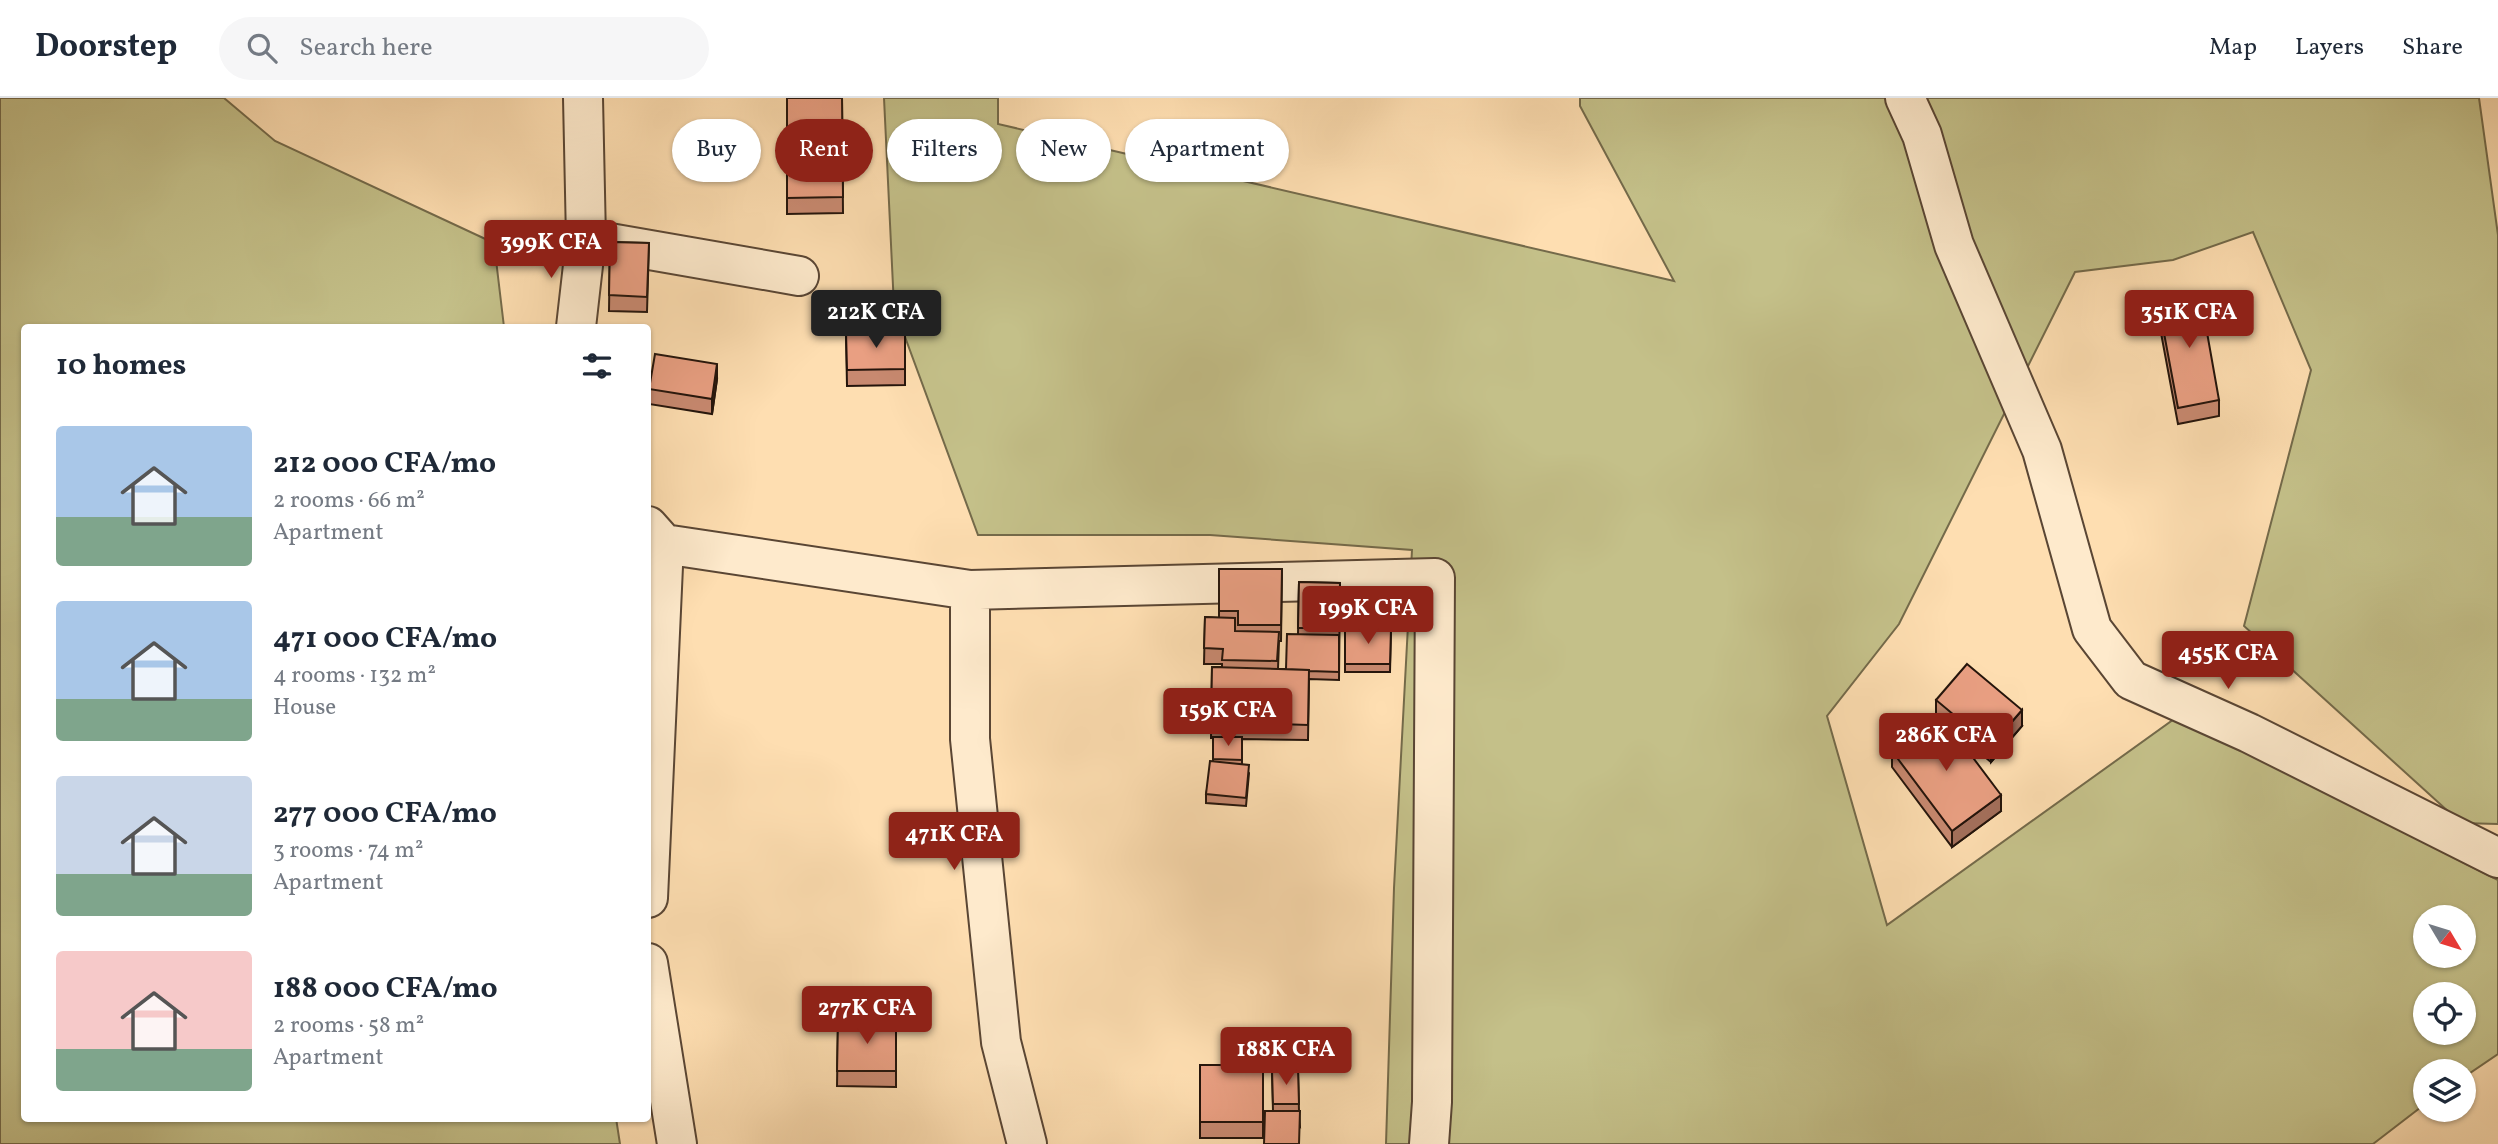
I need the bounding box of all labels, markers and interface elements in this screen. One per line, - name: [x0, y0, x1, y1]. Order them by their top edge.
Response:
- search box: [219, 17, 709, 80]
- text: Doorstep: [35, 25, 177, 71]
- icon: search: [243, 29, 281, 67]
- text: Search here: [299, 30, 433, 66]
- text: Map: [2209, 31, 2257, 65]
- text: Layers: [2295, 31, 2364, 65]
- text: Share: [2402, 31, 2463, 65]
- chip: Buy: [672, 119, 761, 182]
- chip: Rent: [775, 119, 873, 182]
- chip: Filters: [887, 119, 1002, 182]
- chip: New: [1016, 119, 1111, 182]
- chip: Apartment: [1125, 119, 1289, 182]
- pin: 399K CFA: [479, 220, 623, 280]
- text: 399K CFA: [500, 227, 602, 259]
- pin: 212K CFA: [804, 290, 948, 350]
- pin: 351K CFA: [2117, 290, 2261, 350]
- text: 212K CFA: [827, 297, 925, 329]
- text: 351K CFA: [2141, 297, 2237, 329]
- text: 10 homes: [56, 345, 186, 387]
- icon: filters: [578, 347, 616, 385]
- text: 212 000 CFA/mo: [273, 443, 496, 485]
- icon: home: [112, 454, 196, 538]
- text: 2 rooms · 66 m²: [273, 485, 425, 517]
- text: Apartment: [273, 517, 384, 549]
- pin: 199K CFA: [1296, 587, 1440, 646]
- text: 199K CFA: [1318, 593, 1418, 625]
- text: 471 000 CFA/mo: [273, 618, 497, 660]
- icon: home: [112, 629, 196, 713]
- pin: 455K CFA: [2156, 632, 2300, 691]
- text: 455K CFA: [2178, 638, 2278, 670]
- text: 4 rooms · 132 m²: [273, 660, 436, 692]
- pin: 159K CFA: [1156, 688, 1300, 748]
- text: House: [273, 692, 336, 724]
- text: 159K CFA: [1179, 695, 1277, 727]
- pin: 286K CFA: [1874, 714, 2018, 773]
- text: 286K CFA: [1895, 720, 1997, 752]
- text: 277 000 CFA/mo: [273, 793, 497, 835]
- icon: home: [112, 804, 196, 888]
- pin: 471K CFA: [882, 812, 1026, 872]
- text: 471K CFA: [905, 819, 1003, 851]
- text: 3 rooms · 74 m²: [273, 835, 423, 867]
- text: Apartment: [273, 867, 384, 899]
- north arrow: [2413, 905, 2476, 968]
- map controls: [2413, 905, 2476, 1122]
- text: 188 000 CFA/mo: [273, 968, 498, 1010]
- icon: home: [112, 979, 196, 1063]
- button: locate: [2413, 982, 2476, 1045]
- pin: 277K CFA: [795, 986, 939, 1046]
- text: 277K CFA: [818, 993, 916, 1025]
- text: 2 rooms · 58 m²: [273, 1010, 424, 1042]
- pin: 188K CFA: [1214, 1028, 1358, 1087]
- text: 188K CFA: [1237, 1034, 1335, 1066]
- text: Apartment: [273, 1042, 384, 1074]
- button: layers: [2413, 1059, 2476, 1122]

